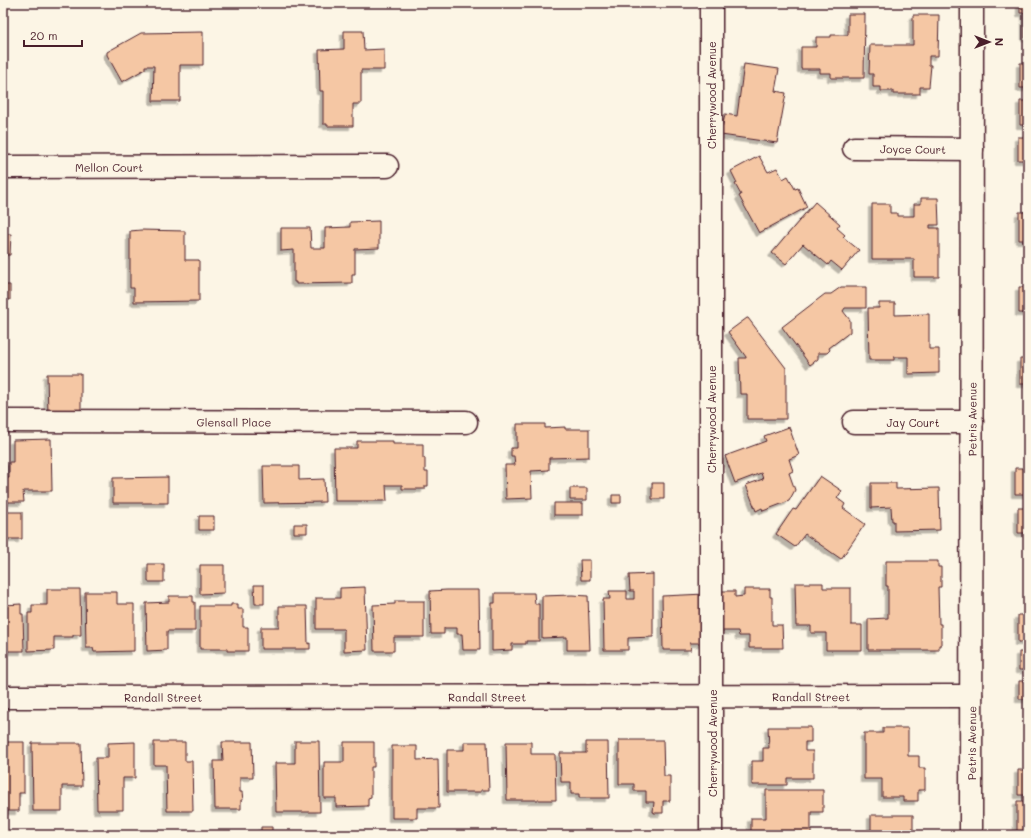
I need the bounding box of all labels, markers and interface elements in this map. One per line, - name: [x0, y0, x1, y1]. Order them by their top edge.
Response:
- scale bar: [24, 22, 82, 48]
- north arrow: [969, 22, 1009, 62]
- text: 20 m: [30, 27, 58, 43]
- text: N: [992, 38, 1007, 46]
- street label: Cherrywood Avenue: [704, 41, 719, 149]
- street label: Joyce Court: [880, 141, 946, 156]
- street label: Mellon Court: [75, 159, 143, 174]
- street label: Cherrywood Avenue: [704, 365, 719, 473]
- street label: Petris Avenue: [964, 382, 979, 456]
- street label: Glensall Place: [197, 414, 272, 429]
- street label: Jay Court: [887, 415, 940, 430]
- street label: Randall Street: [124, 689, 202, 704]
- street label: Randall Street: [448, 689, 526, 704]
- street label: Cherrywood Avenue: [705, 689, 720, 797]
- street label: Randall Street: [772, 689, 850, 704]
- street label: Petris Avenue: [964, 706, 979, 780]

